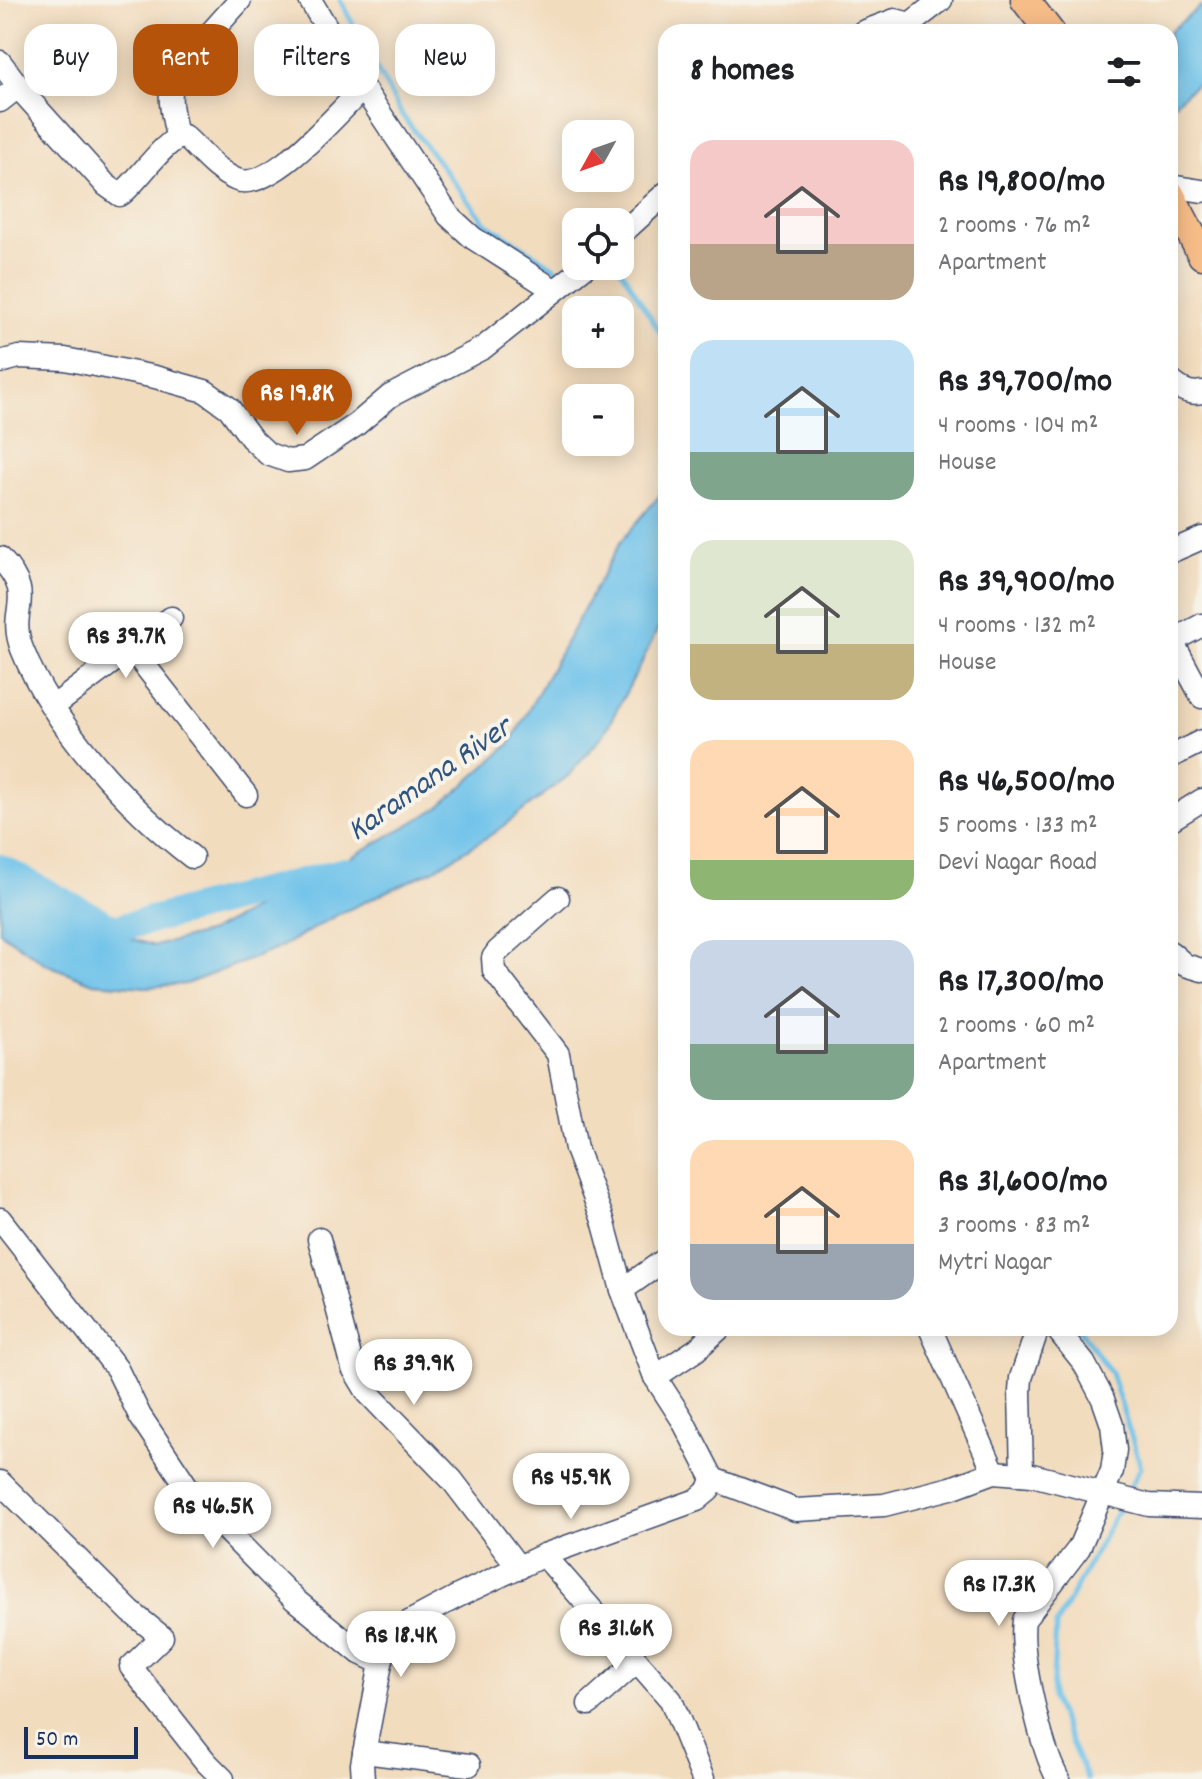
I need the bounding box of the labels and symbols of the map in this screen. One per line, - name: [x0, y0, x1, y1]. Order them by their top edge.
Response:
- north arrow: [562, 120, 634, 192]
- pin: Rs 19.8K: [214, 369, 380, 437]
- pin: Rs 39.7K: [43, 612, 209, 680]
- water label: Karamana River: [339, 706, 525, 855]
- pin: Rs 39.9K: [331, 1339, 497, 1407]
- pin: Rs 45.9K: [488, 1453, 654, 1521]
- pin: Rs 46.5K: [130, 1482, 296, 1550]
- pin: Rs 17.3K: [916, 1560, 1082, 1628]
- pin: Rs 31.6K: [533, 1604, 699, 1672]
- pin: Rs 18.4K: [318, 1611, 484, 1679]
- scale bar: [24, 1723, 138, 1759]

